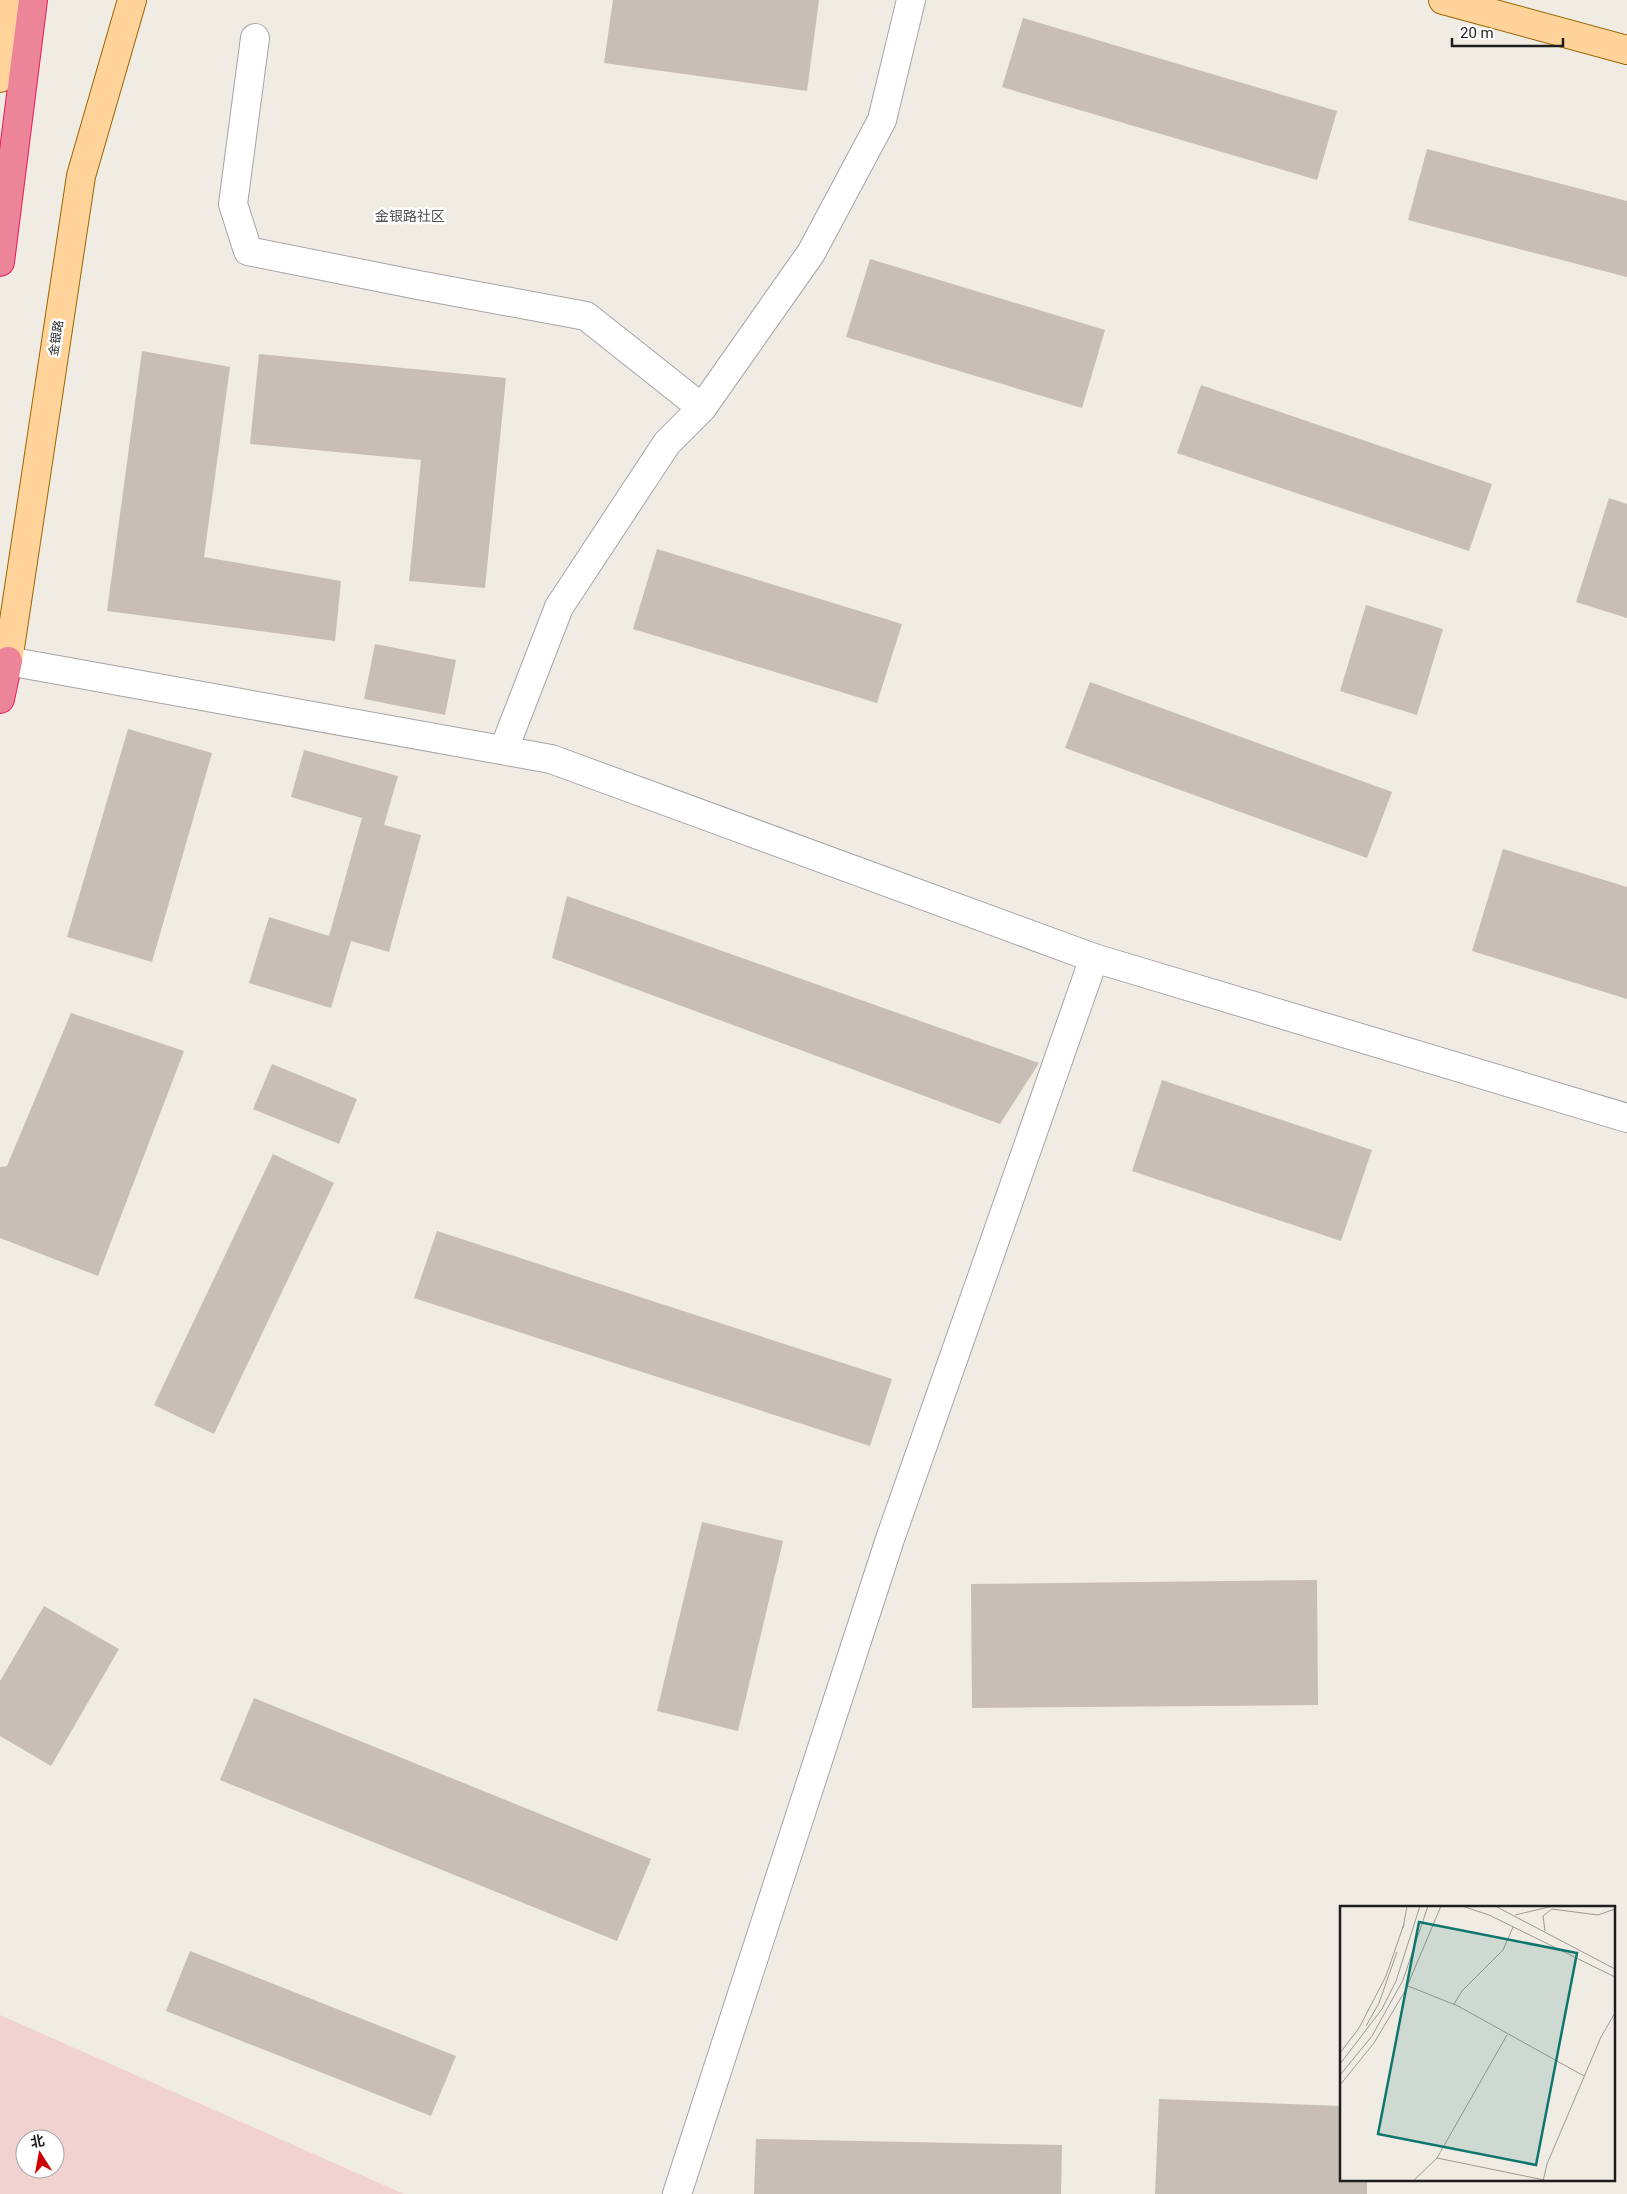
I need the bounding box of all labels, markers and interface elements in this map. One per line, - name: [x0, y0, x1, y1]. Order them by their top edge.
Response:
- scale bar: [1452, 15, 1563, 47]
- text: 20 m: [1460, 24, 1494, 42]
- district label: 金银路社区: [375, 208, 445, 224]
- street label: 金银路: [46, 319, 66, 357]
- inset map: [1340, 1906, 1614, 2182]
- north arrow: [15, 2129, 65, 2179]
- text: 北: [29, 2132, 46, 2150]

